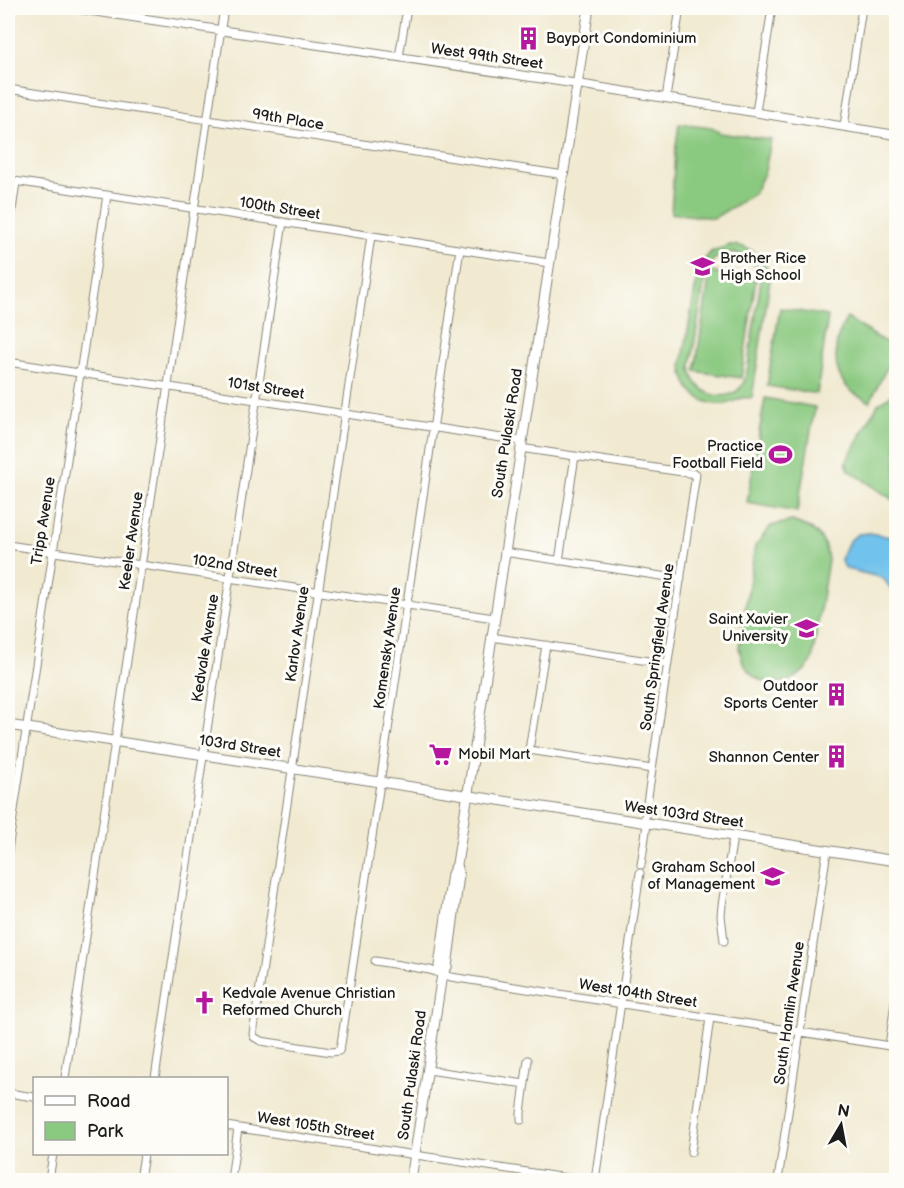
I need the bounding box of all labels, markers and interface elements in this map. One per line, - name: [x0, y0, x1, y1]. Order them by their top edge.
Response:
- building icon: Bayport Condominium: [515, 25, 541, 51]
- place label: Bayport Condominium: [546, 29, 696, 48]
- street label: West 99th Street: [430, 39, 545, 74]
- street label: 99th Place: [251, 104, 325, 135]
- street label: 100th Street: [238, 193, 322, 224]
- place label: Brother Rice High School: [720, 249, 806, 285]
- school or university icon: Brother Rice High School: [689, 254, 715, 280]
- street label: South Pulaski Road: [488, 367, 527, 499]
- street label: 101st Street: [226, 373, 306, 404]
- place label: Practice Football Field: [672, 437, 763, 473]
- sports icon: Practice Football Field: [768, 442, 794, 468]
- street label: Tripp Avenue: [27, 476, 60, 567]
- street label: Keeler Avenue: [115, 491, 148, 592]
- street label: 102nd Street: [191, 550, 279, 583]
- street label: South Springfield Avenue: [636, 562, 679, 732]
- street label: Karlov Avenue: [281, 585, 314, 683]
- street label: Komensky Avenue: [370, 586, 405, 710]
- street label: Kedvale Avenue: [188, 593, 223, 703]
- place label: Saint Xavier University: [709, 610, 789, 646]
- school or university icon: Saint Xavier University: [793, 615, 819, 641]
- place label: Outdoor Sports Center: [724, 677, 819, 713]
- building icon: Outdoor Sports Center: [823, 682, 849, 708]
- street label: 103rd Street: [198, 731, 283, 762]
- supermarket icon: Mobil Mart: [427, 741, 453, 767]
- building icon: Shannon Center: [824, 744, 850, 770]
- place label: Mobil Mart: [458, 745, 531, 764]
- place label: Shannon Center: [709, 748, 820, 767]
- street label: West 103rd Street: [623, 797, 745, 832]
- place label: Graham School of Management: [648, 858, 755, 894]
- school or university icon: Graham School of Management: [760, 863, 786, 889]
- street label: South Hamlin Avenue: [770, 940, 809, 1086]
- street label: West 104th Street: [577, 975, 699, 1012]
- place label: Kedvale Avenue Christian Reformed Church: [222, 984, 395, 1020]
- church icon: Kedvale Avenue Christian Reformed Church: [191, 989, 217, 1015]
- street label: South Pulaski Road: [394, 1009, 431, 1141]
- legend: [33, 1077, 228, 1155]
- text: Road: [87, 1091, 131, 1112]
- north arrow: [811, 1095, 871, 1155]
- text: N: [836, 1101, 851, 1122]
- street label: West 105th Street: [256, 1108, 376, 1145]
- text: Park: [87, 1121, 123, 1142]

